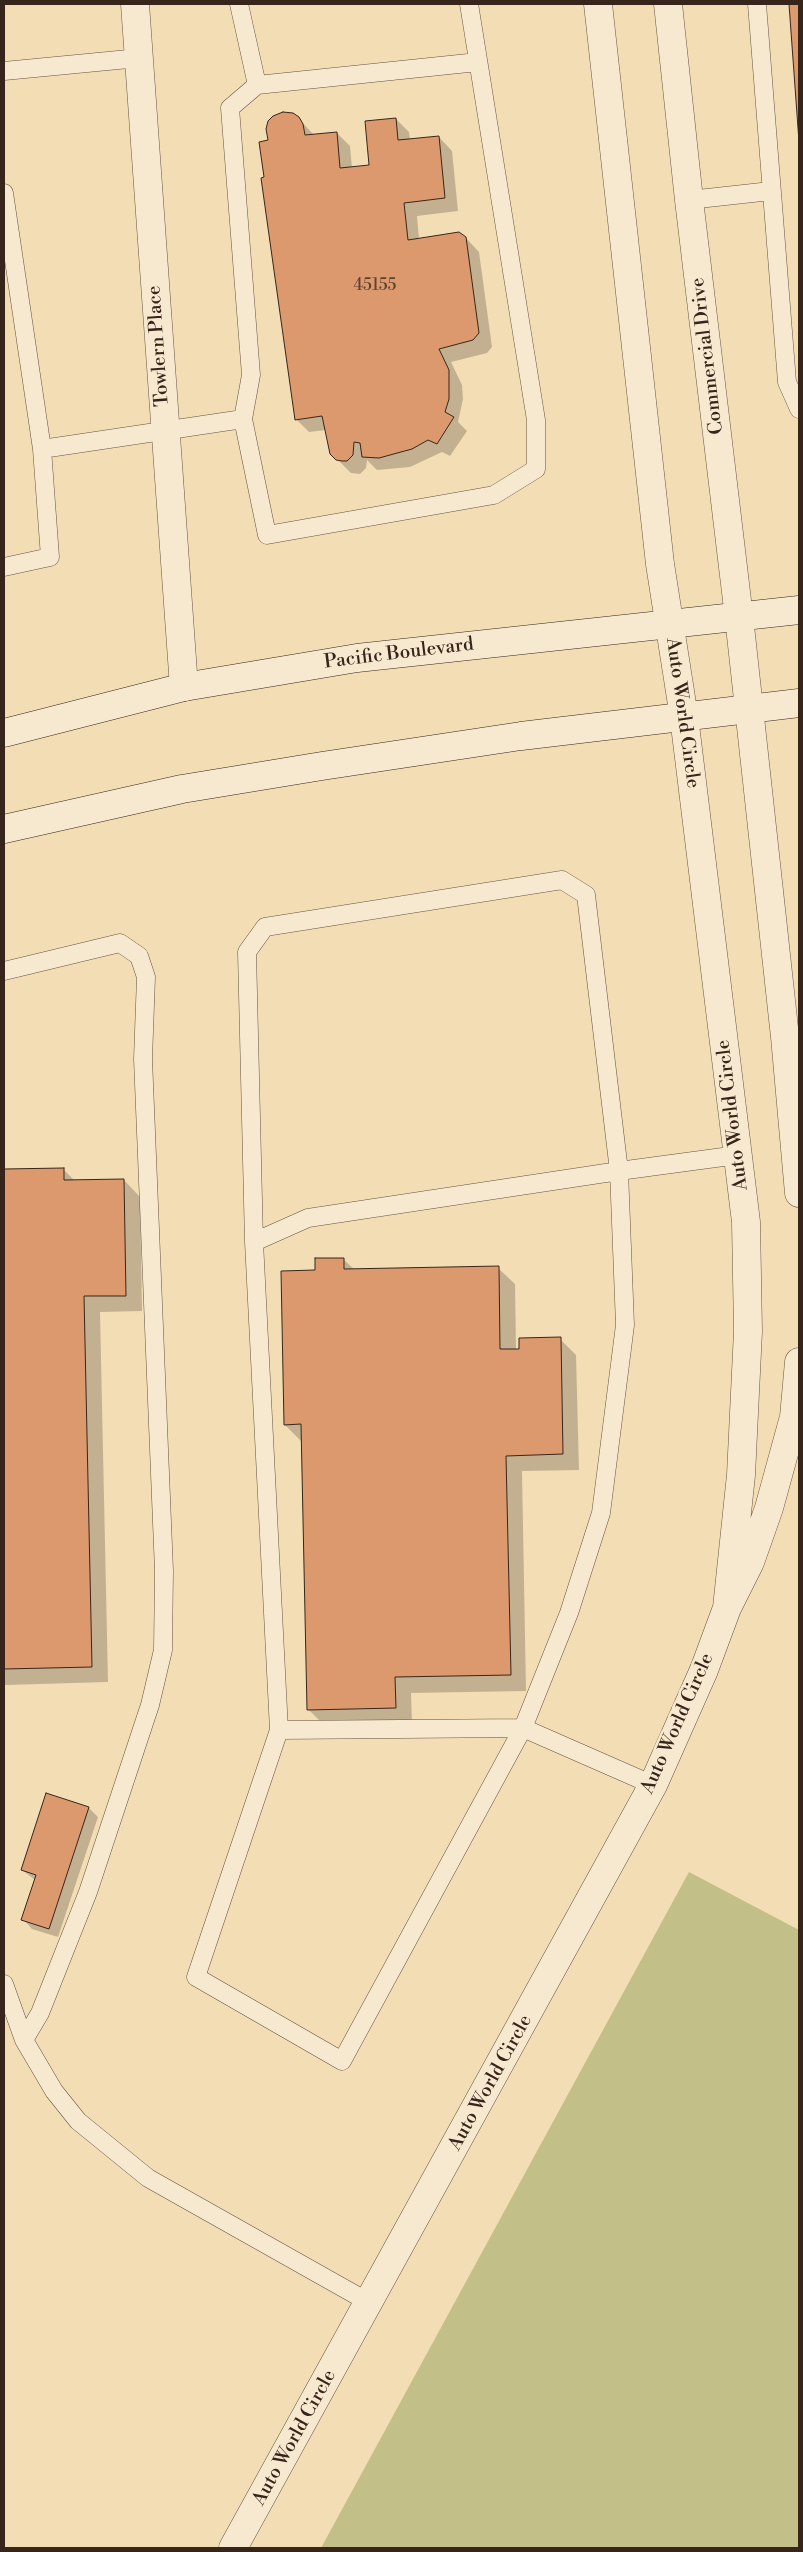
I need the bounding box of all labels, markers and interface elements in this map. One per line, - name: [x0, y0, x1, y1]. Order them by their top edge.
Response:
- house number: 45155: [354, 276, 396, 296]
- street label: Commercial Drive: [687, 276, 729, 436]
- street label: Towlern Place: [143, 285, 175, 407]
- street label: Pacific Boulevard: [323, 634, 475, 674]
- street label: Auto World Circle: [660, 636, 704, 790]
- street label: Auto World Circle: [712, 1038, 754, 1192]
- street label: Auto World Circle: [637, 1650, 719, 1798]
- street label: Auto World Circle: [444, 2011, 538, 2155]
- street label: Auto World Circle: [248, 2366, 342, 2510]

